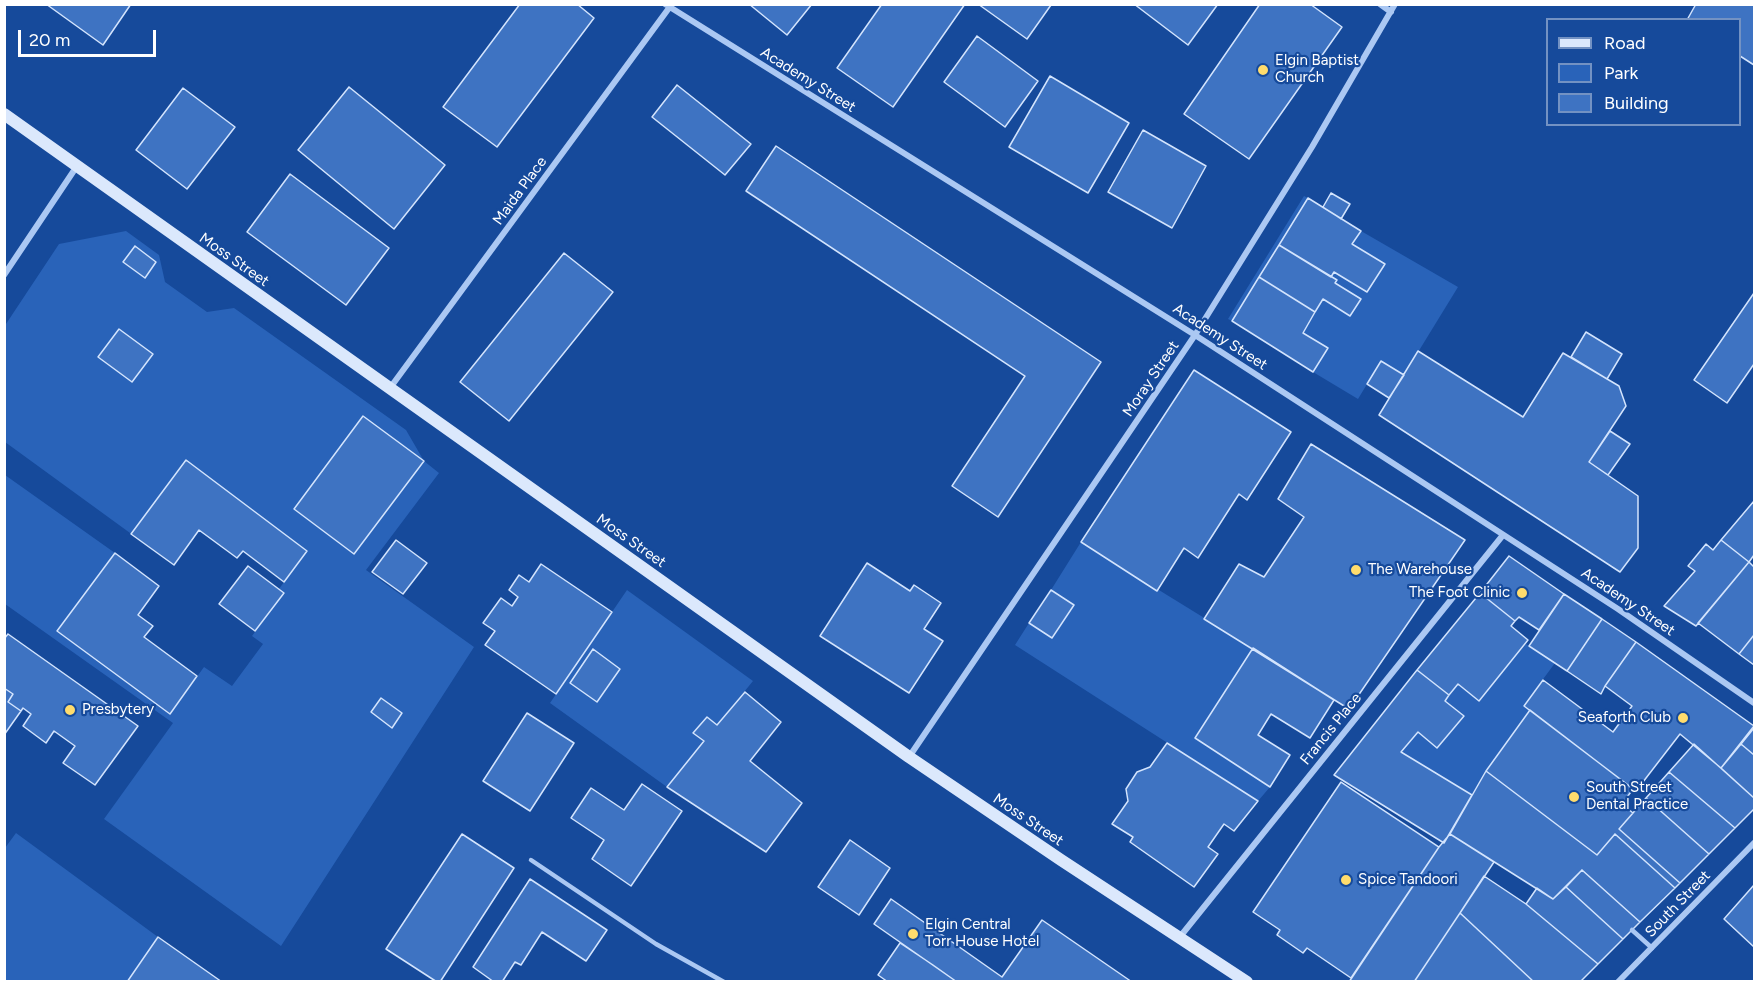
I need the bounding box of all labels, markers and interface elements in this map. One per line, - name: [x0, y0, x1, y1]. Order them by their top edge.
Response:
- scale bar: [21, 18, 159, 56]
- legend: [1546, 18, 1741, 126]
- text: 20 m: [29, 29, 70, 51]
- text: Road: [1604, 32, 1645, 54]
- street label: Academy Street: [757, 43, 859, 117]
- place label: Elgin Baptist Church: [1275, 52, 1359, 87]
- text: Park: [1604, 62, 1638, 84]
- marker: Elgin Baptist Church: [1256, 63, 1270, 77]
- text: Building: [1604, 92, 1669, 114]
- street label: Maida Place: [489, 153, 551, 229]
- street label: Moss Street: [196, 229, 272, 291]
- street label: Academy Street: [1169, 300, 1271, 374]
- street label: Moray Street: [1119, 338, 1183, 420]
- street label: Moss Street: [593, 510, 669, 572]
- place label: The Warehouse: [1368, 561, 1472, 579]
- marker: The Warehouse: [1349, 563, 1363, 577]
- street label: Academy Street: [1578, 564, 1678, 640]
- place label: The Foot Clinic: [1409, 584, 1510, 602]
- marker: The Foot Clinic: [1515, 586, 1529, 600]
- street label: Francis Place: [1297, 689, 1365, 769]
- place label: Presbytery: [82, 701, 154, 719]
- marker: Presbytery: [63, 703, 77, 717]
- place label: Seaforth Club: [1578, 709, 1671, 727]
- marker: Seaforth Club: [1676, 711, 1690, 725]
- place label: South Street Dental Practice: [1586, 779, 1688, 814]
- street label: Moss Street: [989, 790, 1067, 850]
- marker: South Street Dental Practice: [1567, 790, 1581, 804]
- street label: South Street: [1642, 867, 1714, 941]
- place label: Spice Tandoori: [1358, 871, 1458, 889]
- marker: Spice Tandoori: [1339, 873, 1353, 887]
- place label: Elgin Central Torr House Hotel: [925, 916, 1039, 951]
- marker: Elgin Central Torr House Hotel: [906, 927, 920, 941]

